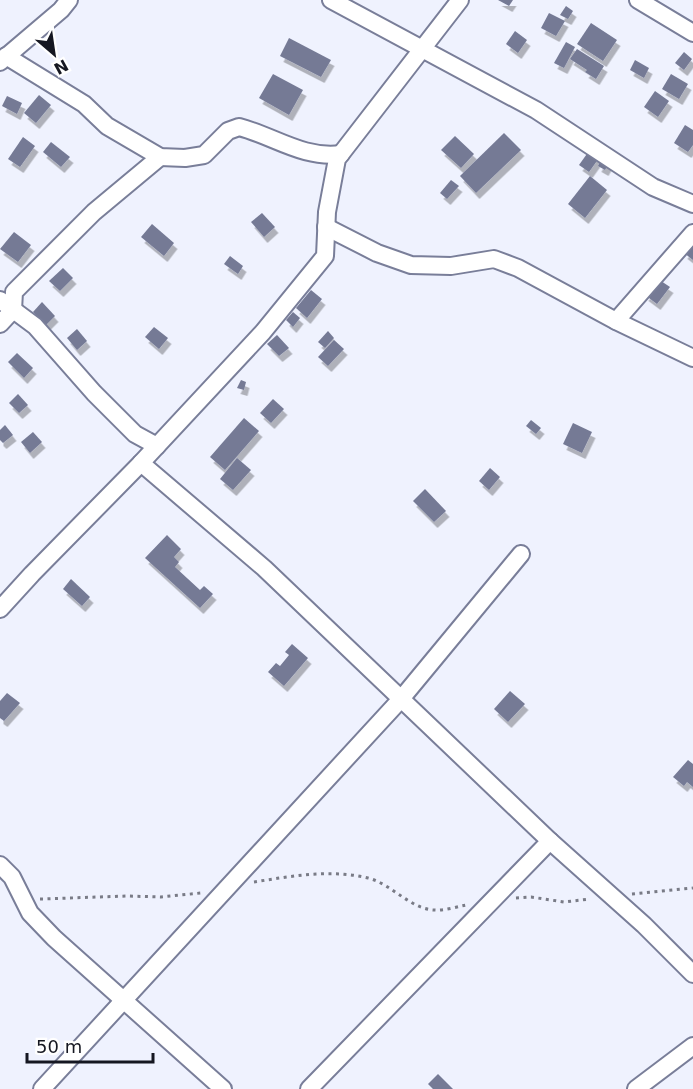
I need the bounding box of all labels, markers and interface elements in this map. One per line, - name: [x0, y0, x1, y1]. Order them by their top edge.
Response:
- north arrow: [24, 24, 84, 84]
- text: N: [51, 55, 71, 78]
- scale bar: [27, 1026, 153, 1064]
- text: 50 m: [36, 1036, 82, 1057]

